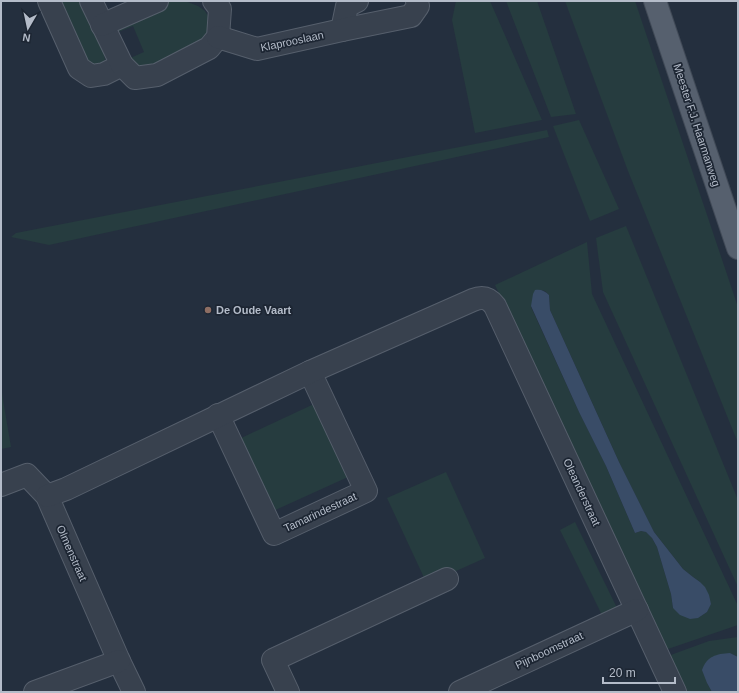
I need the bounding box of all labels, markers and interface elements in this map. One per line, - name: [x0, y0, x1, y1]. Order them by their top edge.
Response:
- north arrow: [8, 8, 48, 48]
- street label: Klaprooslaan: [259, 28, 325, 54]
- text: N: [22, 31, 31, 44]
- street label: Meester F.J. Haarmanweg: [671, 62, 723, 188]
- place label: De Oude Vaart: [216, 304, 292, 316]
- marker: De Oude Vaart: [203, 305, 213, 315]
- street label: Oleanderstraat: [561, 456, 603, 528]
- street label: Tamarindestraat: [282, 490, 358, 534]
- street label: Olmenstraat: [54, 523, 90, 583]
- street label: Pijnboomstraat: [513, 629, 585, 671]
- scale bar: [603, 659, 675, 685]
- text: 20 m: [609, 666, 636, 680]

